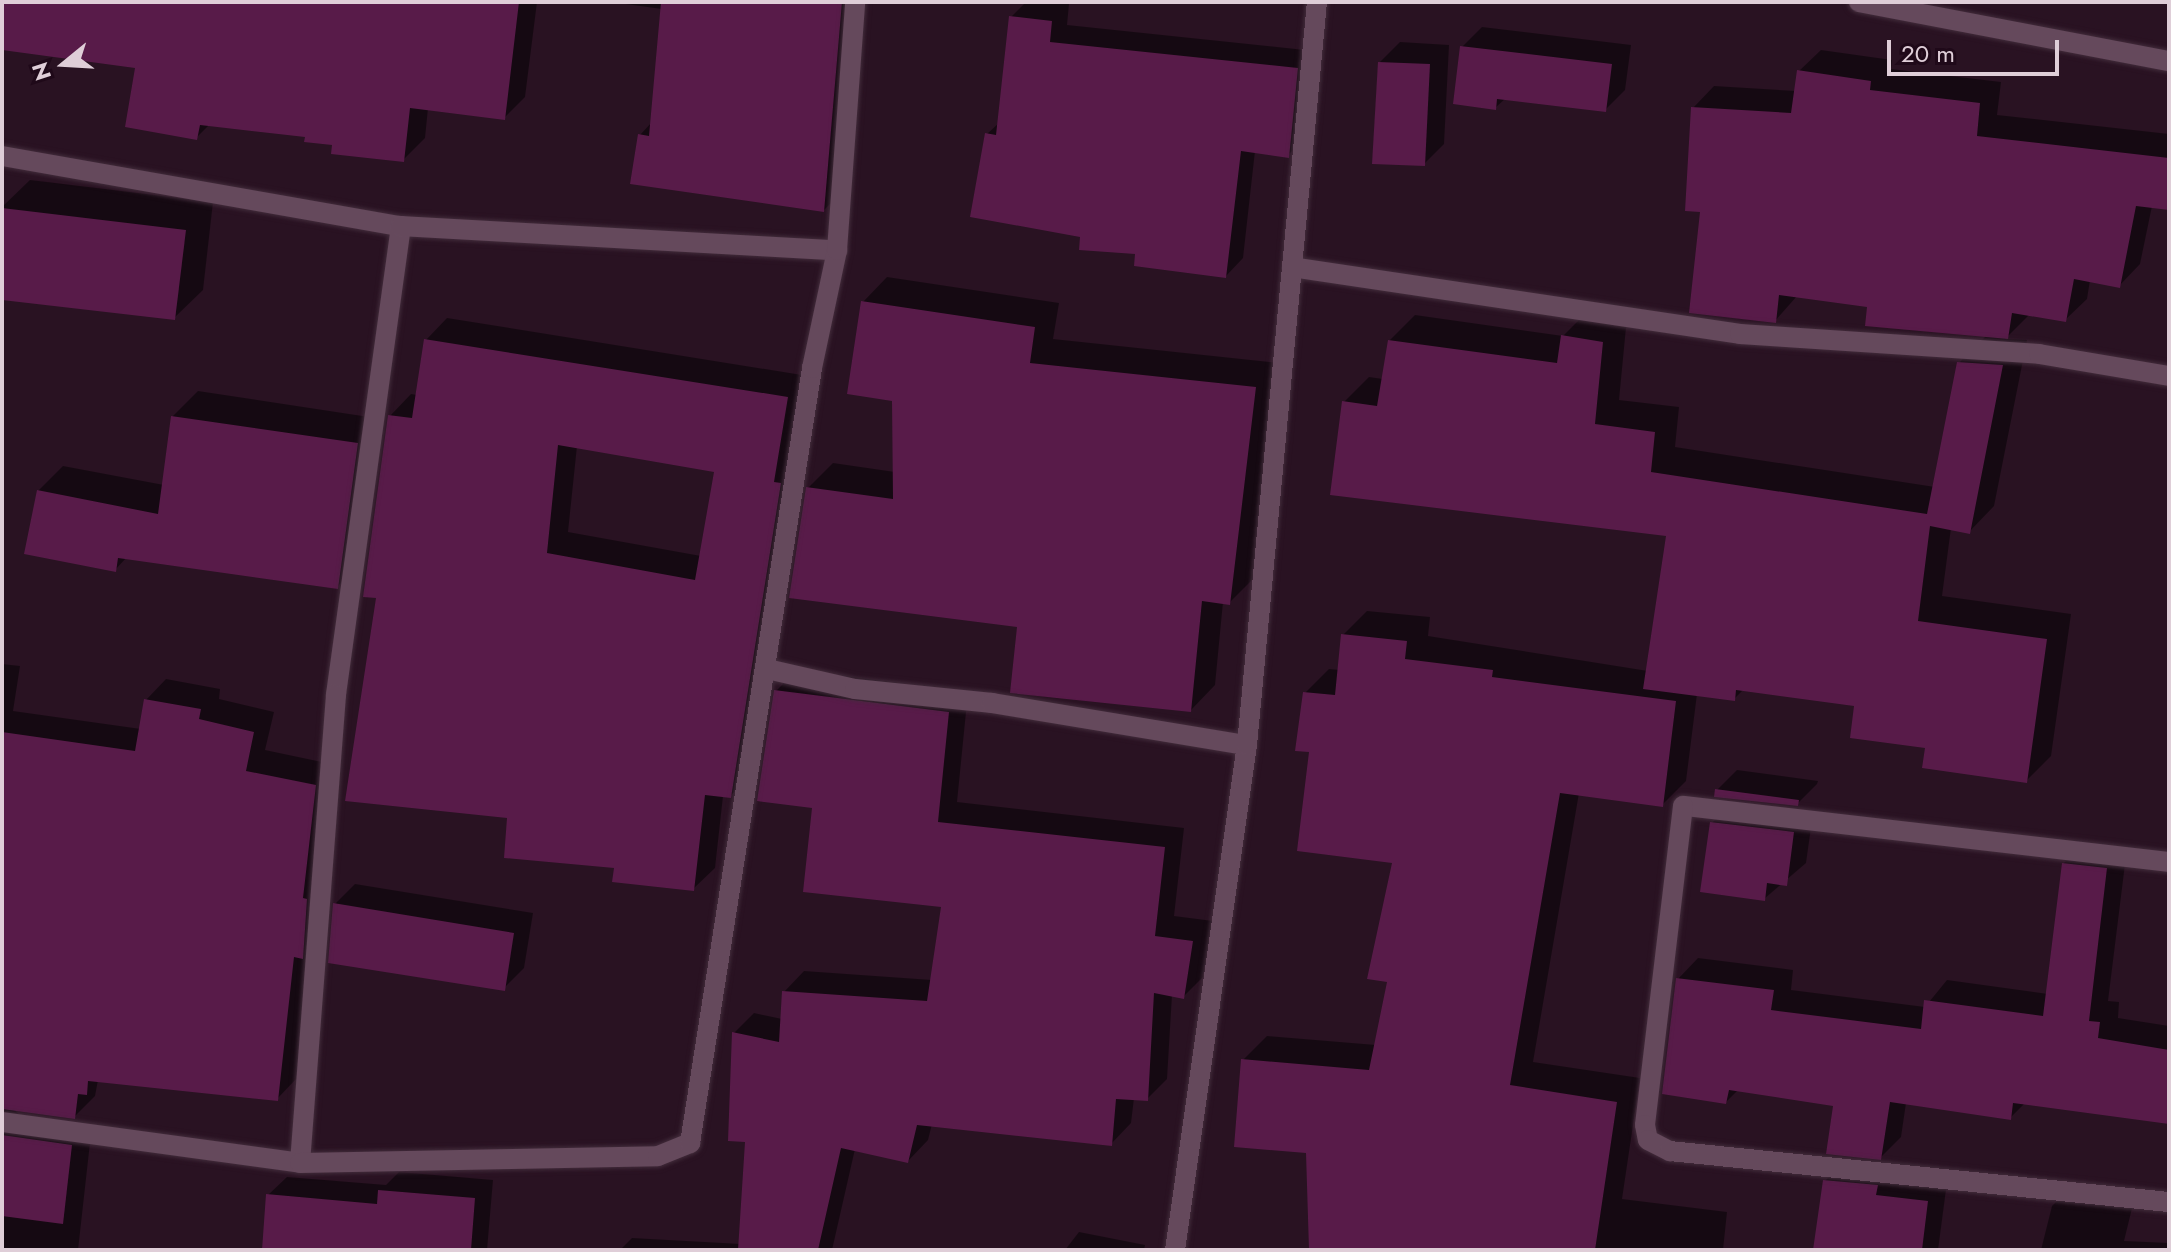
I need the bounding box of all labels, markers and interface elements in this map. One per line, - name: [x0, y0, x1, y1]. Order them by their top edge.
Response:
- north arrow: [24, 24, 104, 104]
- scale bar: [1891, 24, 2063, 74]
- text: 20 m: [1901, 36, 1955, 71]
- text: N: [23, 58, 59, 85]

